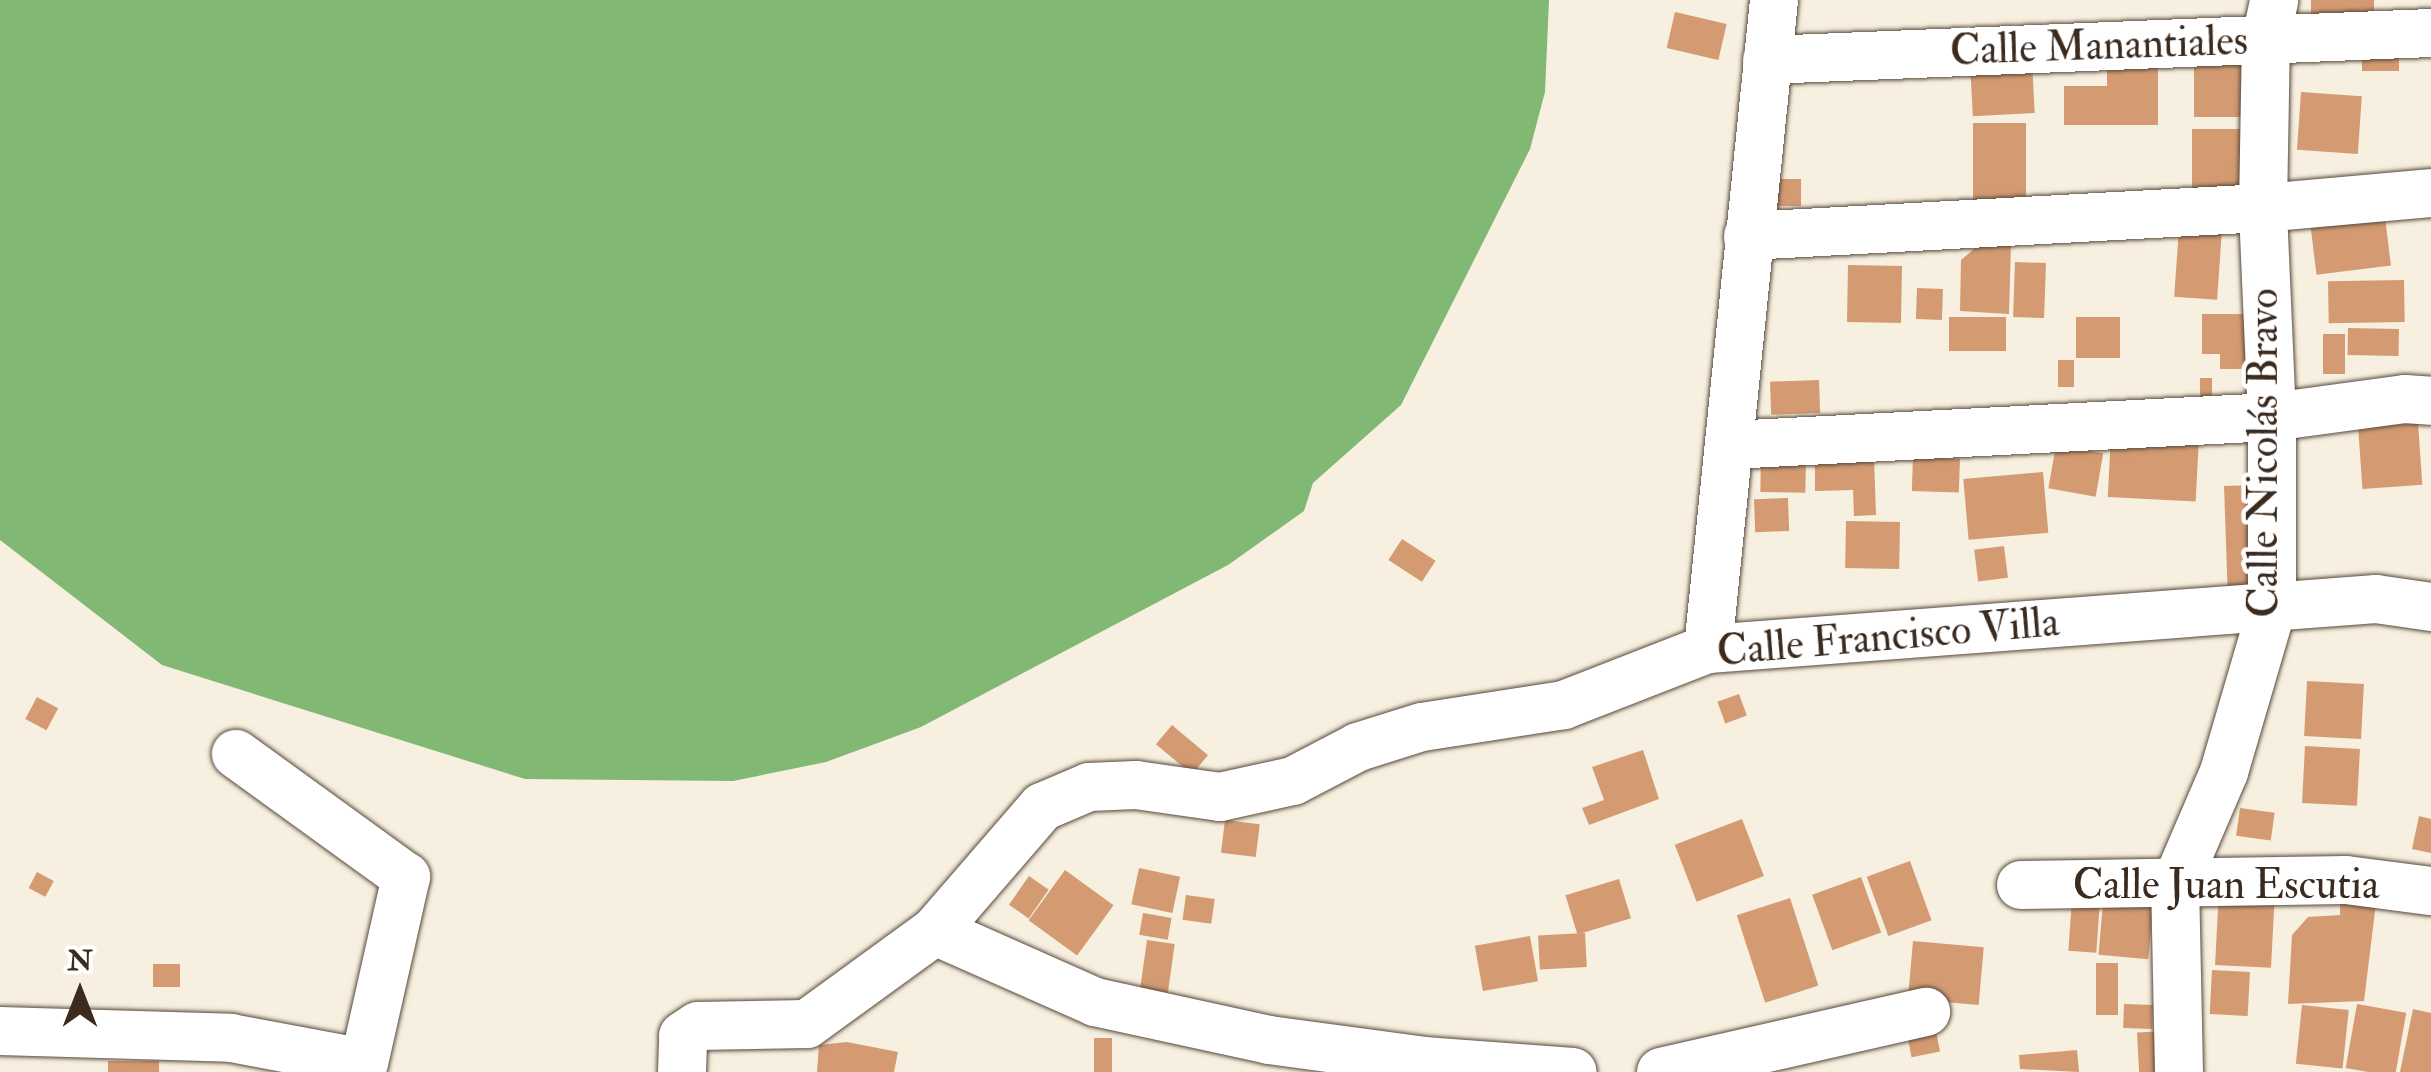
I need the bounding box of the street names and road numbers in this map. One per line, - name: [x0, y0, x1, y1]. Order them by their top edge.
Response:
- street label: Calle Manantiales: [1949, 16, 2249, 76]
- street label: Calle Nicolás Bravo: [2239, 288, 2289, 618]
- street label: Calle Francisco Villa: [1715, 597, 2061, 677]
- street label: Calle Juan Escutia: [2073, 860, 2379, 910]

